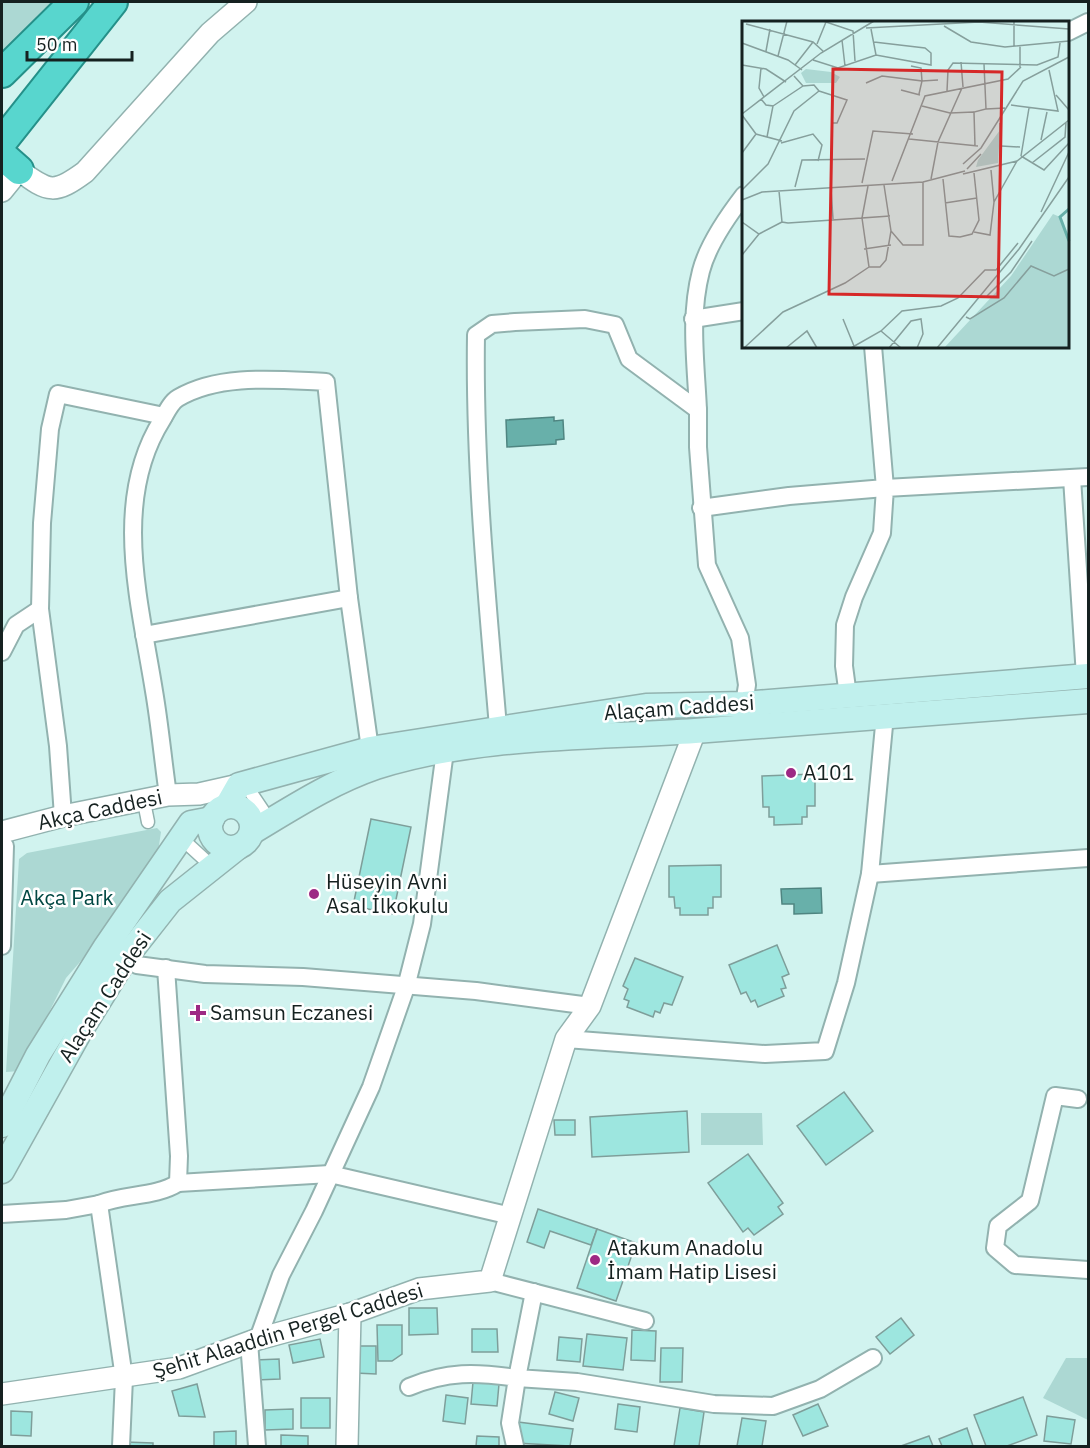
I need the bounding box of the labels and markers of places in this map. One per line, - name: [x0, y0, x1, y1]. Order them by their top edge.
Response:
- place label: A101: [803, 758, 854, 786]
- marker: A101: [784, 766, 798, 780]
- place label: Hüseyin Avni Asal İlkokulu: [326, 867, 449, 919]
- marker: Hüseyin Avni Asal İlkokulu: [307, 887, 321, 901]
- place label: Samsun Eczanesi: [210, 998, 373, 1026]
- marker: Samsun Eczanesi: [191, 1006, 205, 1020]
- place label: Atakum Anadolu İmam Hatip Lisesi: [607, 1233, 777, 1285]
- marker: Atakum Anadolu İmam Hatip Lisesi: [588, 1253, 602, 1267]

